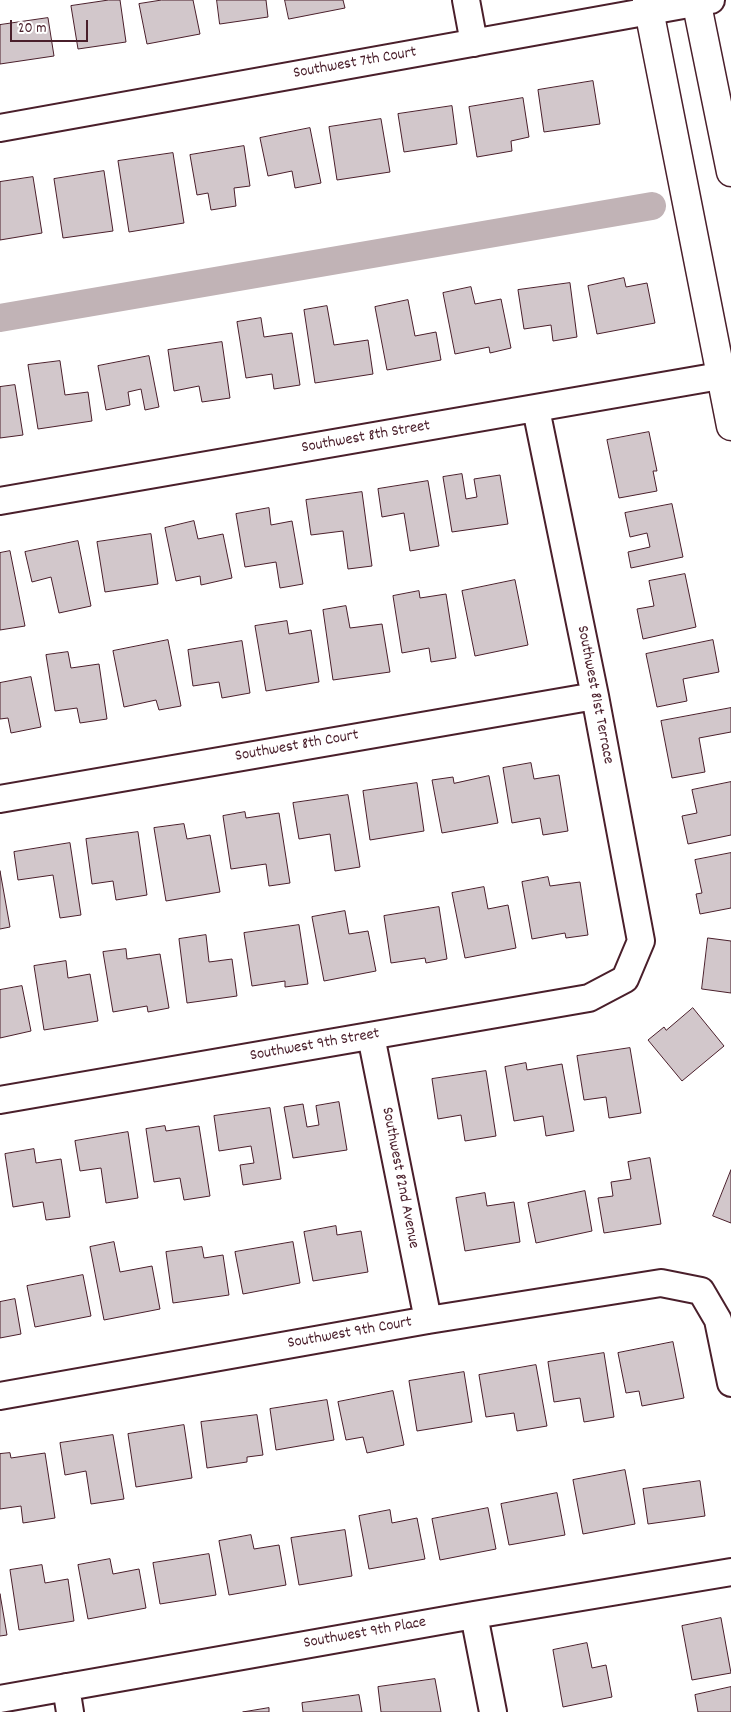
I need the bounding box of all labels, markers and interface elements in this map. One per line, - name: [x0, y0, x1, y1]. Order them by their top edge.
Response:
- scale bar: [12, 10, 90, 42]
- text: 20 m: [18, 18, 46, 40]
- street label: Southwest 7th Court: [292, 44, 418, 84]
- street label: Southwest 8th Street: [300, 417, 432, 459]
- street label: Southwest 81st Terrace: [571, 624, 617, 766]
- street label: Southwest 8th Court: [234, 727, 360, 767]
- street label: Southwest 9th Street: [249, 1025, 381, 1067]
- street label: Southwest 82nd Avenue: [376, 1106, 422, 1250]
- street label: Southwest 9th Court: [286, 1314, 414, 1354]
- street label: Southwest 9th Place: [302, 1614, 428, 1654]

